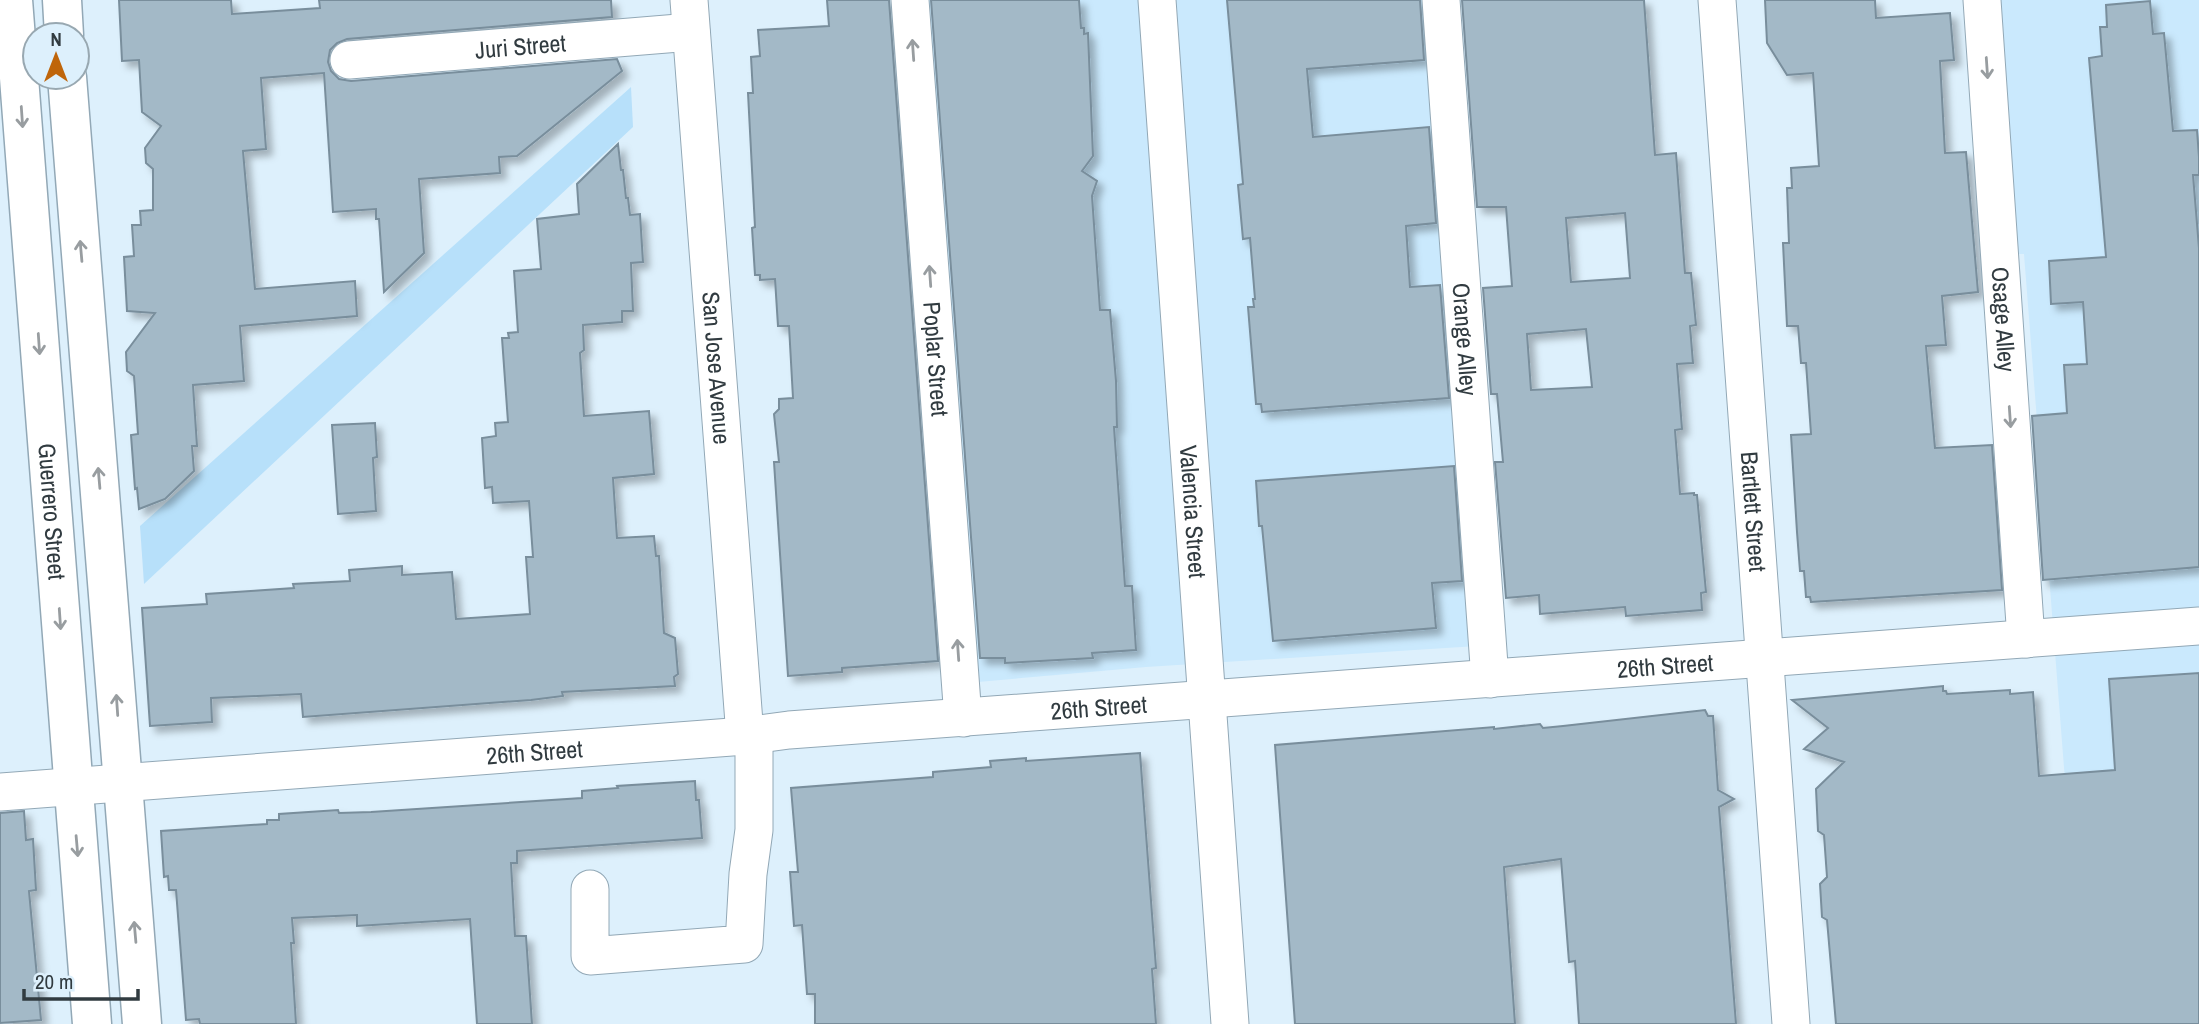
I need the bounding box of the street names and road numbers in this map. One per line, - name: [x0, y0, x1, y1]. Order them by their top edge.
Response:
- street label: Juri Street: [474, 26, 568, 66]
- street label: Osage Alley: [1984, 266, 2024, 373]
- street label: Orange Alley: [1445, 282, 1486, 397]
- street label: San Jose Avenue: [695, 290, 739, 445]
- street label: Poplar Street: [916, 301, 957, 418]
- street label: Guerrero Street: [31, 442, 74, 581]
- street label: Valencia Street: [1173, 444, 1214, 580]
- street label: Bartlett Street: [1734, 450, 1774, 573]
- street label: 26th Street: [1616, 646, 1715, 685]
- street label: 26th Street: [1049, 688, 1148, 727]
- street label: 26th Street: [485, 732, 584, 771]

